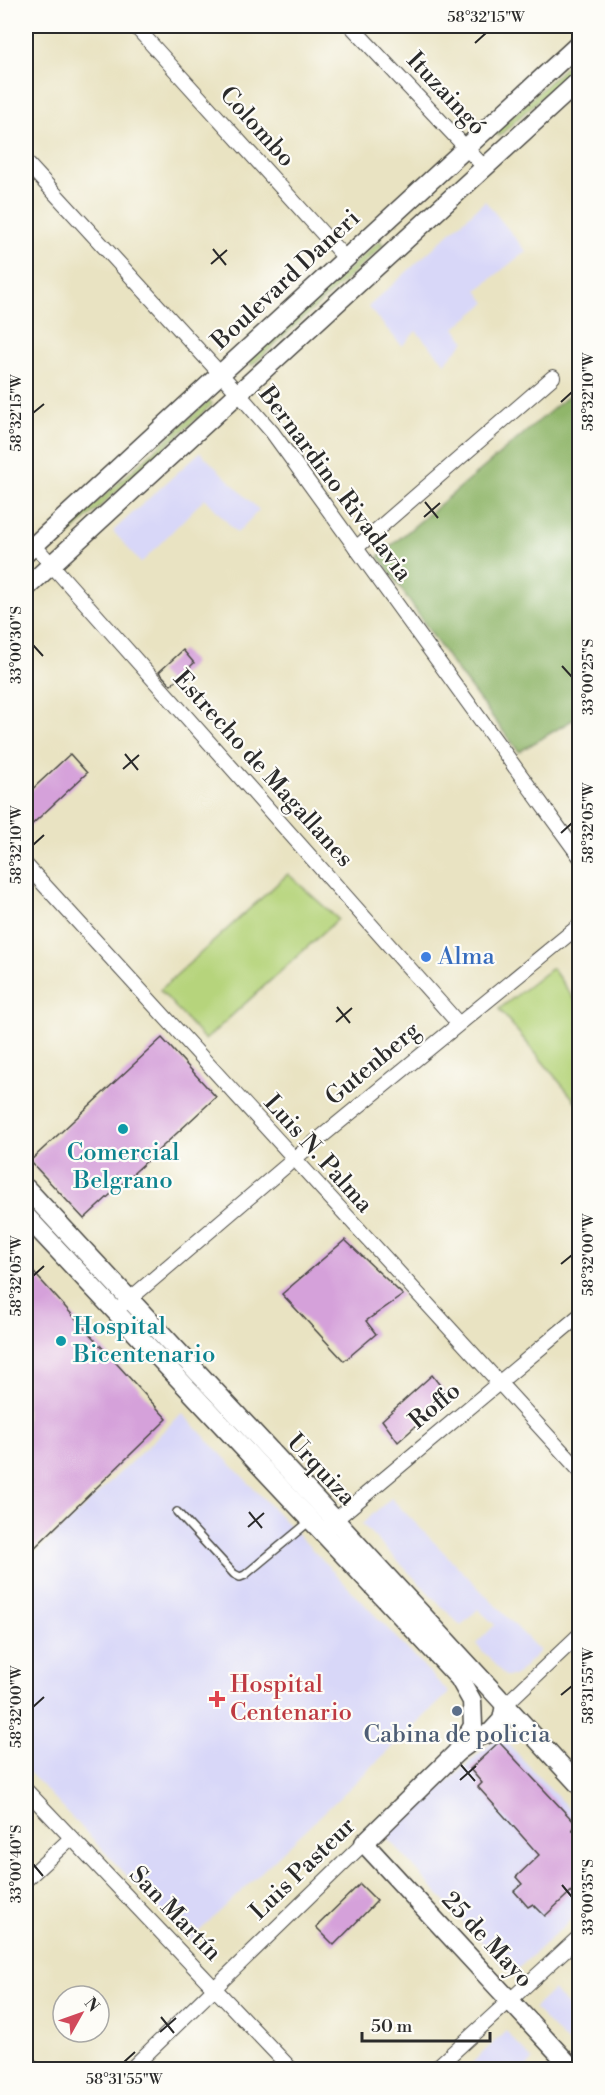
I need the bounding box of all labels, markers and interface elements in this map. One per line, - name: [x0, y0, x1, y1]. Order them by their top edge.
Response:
- text: 58°32'15"W: [447, 8, 525, 27]
- street label: Ituzaingó: [400, 46, 492, 142]
- street label: Colombo: [213, 80, 301, 174]
- street label: Boulevard Daneri: [205, 204, 366, 357]
- text: 58°32'10"W: [579, 352, 598, 431]
- text: 58°32'15"W: [7, 374, 26, 452]
- street label: Bernardino Rivadavia: [251, 380, 419, 588]
- text: 33°00'30"S: [7, 606, 26, 684]
- text: 33°00'25"S: [579, 639, 598, 715]
- street label: Estrecho de Magallanes: [167, 664, 359, 874]
- text: 58°32'05"W: [579, 782, 598, 863]
- text: 58°32'10"W: [7, 805, 26, 884]
- place label: Alma: [437, 942, 496, 972]
- marker: Alma: [419, 950, 433, 964]
- street label: Gutenberg: [319, 1015, 427, 1112]
- street label: Luis N. Palma: [257, 1089, 380, 1220]
- marker: Comercial Belgrano: [116, 1122, 130, 1136]
- place label: Comercial Belgrano: [67, 1138, 179, 1196]
- text: 58°32'00"W: [579, 1213, 598, 1296]
- text: 58°32'05"W: [7, 1235, 26, 1316]
- place label: Hospital Bicentenario: [72, 1312, 215, 1370]
- marker: Hospital Bicentenario: [54, 1334, 68, 1348]
- street label: Roffo: [403, 1376, 467, 1436]
- street label: Urquiza: [280, 1428, 362, 1513]
- text: 58°31'55"W: [579, 1647, 598, 1724]
- text: 58°32'00"W: [7, 1665, 26, 1748]
- place label: Hospital Centenario: [230, 1670, 352, 1728]
- marker: Hospital Centenario: [208, 1690, 226, 1708]
- marker: Cabina de policia: [450, 1704, 464, 1718]
- place label: Cabina de policia: [364, 1720, 551, 1750]
- street label: Luis Pasteur: [244, 1811, 362, 1927]
- text: 33°00'40"S: [7, 1825, 26, 1903]
- text: 33°00'35"S: [579, 1859, 598, 1935]
- street label: San Martín: [122, 1860, 228, 1968]
- street label: 25 de Mayo: [435, 1886, 539, 1994]
- north arrow: [51, 1984, 111, 2044]
- text: N: [80, 1994, 104, 2017]
- scale bar: [362, 2005, 490, 2043]
- text: 50 m: [371, 2015, 413, 2038]
- text: 58°31'55"W: [86, 2070, 163, 2089]

